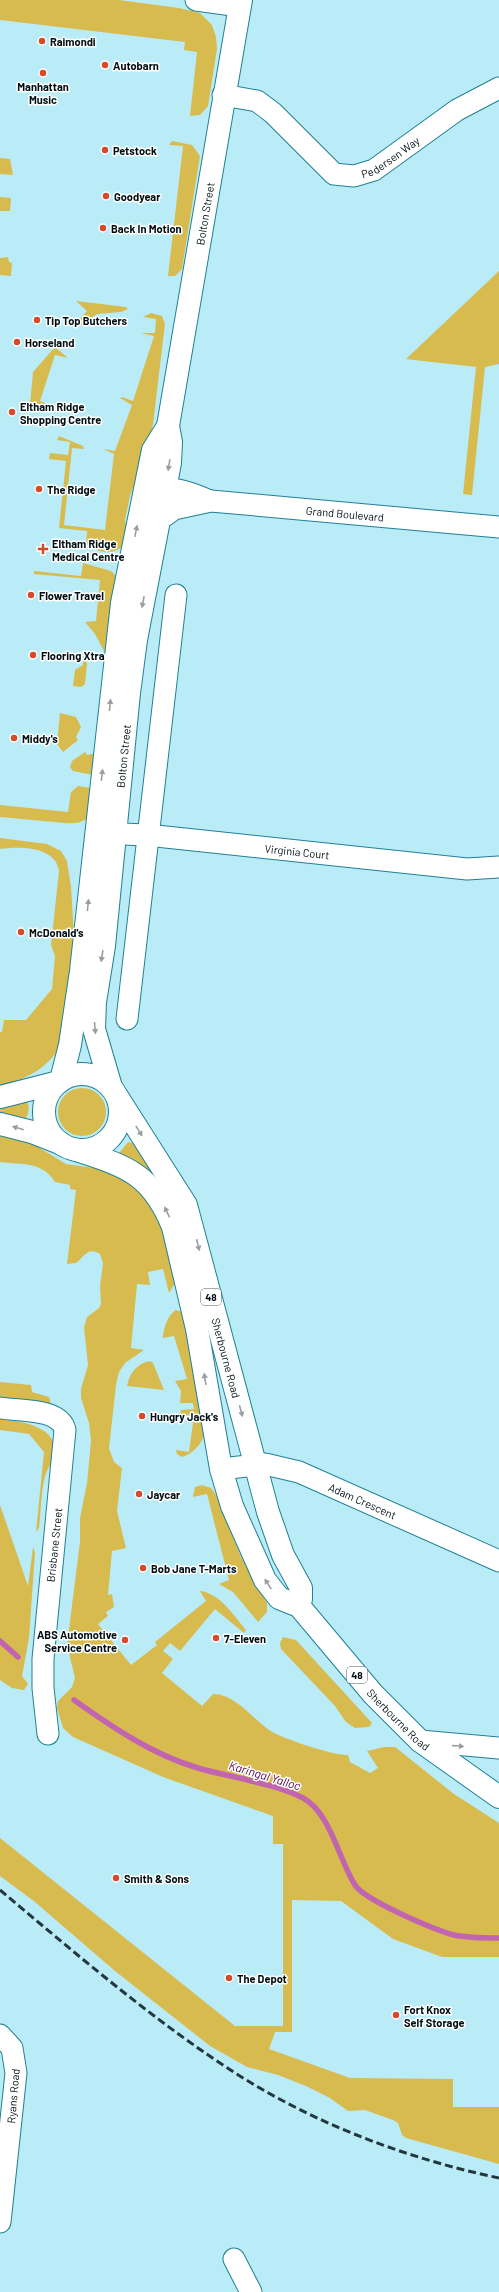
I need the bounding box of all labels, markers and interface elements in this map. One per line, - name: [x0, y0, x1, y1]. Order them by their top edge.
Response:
- place label: Raimondi: [50, 35, 96, 48]
- marker: Raimondi: [37, 36, 47, 46]
- place label: Autobarn: [113, 59, 159, 72]
- marker: Autobarn: [100, 60, 110, 70]
- marker: Manhattan Music: [38, 68, 48, 78]
- place label: Manhattan Music: [17, 80, 69, 106]
- street label: Pedersen Way: [359, 133, 421, 180]
- place label: Petstock: [113, 144, 157, 157]
- marker: Petstock: [100, 145, 110, 155]
- street label: Bolton Street: [193, 181, 216, 246]
- place label: Goodyear: [114, 190, 161, 203]
- marker: Goodyear: [101, 191, 111, 201]
- place label: Back In Motion: [111, 222, 182, 235]
- marker: Back In Motion: [98, 223, 108, 233]
- place label: Tip Top Butchers: [45, 314, 128, 327]
- marker: Tip Top Butchers: [32, 315, 42, 325]
- place label: Horseland: [25, 336, 74, 349]
- marker: Horseland: [12, 337, 22, 347]
- place label: Eltham Ridge Shopping Centre: [20, 400, 101, 426]
- marker: Eltham Ridge Shopping Centre: [7, 407, 17, 417]
- one-way arrow: [166, 459, 172, 471]
- place label: The Ridge: [47, 483, 96, 496]
- marker: The Ridge: [34, 484, 44, 494]
- street label: Grand Boulevard: [305, 503, 385, 523]
- one-way arrow: [133, 524, 139, 537]
- place label: Eltham Ridge Medical Centre: [52, 537, 124, 563]
- marker: Eltham Ridge Medical Centre: [37, 543, 49, 555]
- place label: Flower Travel: [39, 589, 104, 602]
- marker: Flower Travel: [26, 590, 36, 600]
- one-way arrow: [140, 596, 146, 608]
- place label: Flooring Xtra: [41, 649, 105, 662]
- marker: Flooring Xtra: [28, 650, 38, 660]
- one-way arrow: [107, 699, 113, 711]
- street label: Bolton Street: [113, 724, 132, 788]
- place label: Middy's: [22, 732, 58, 745]
- marker: Middy's: [9, 733, 19, 743]
- one-way arrow: [99, 769, 105, 782]
- street label: Virginia Court: [264, 841, 330, 861]
- one-way arrow: [85, 899, 91, 911]
- place label: McDonald's: [29, 926, 84, 939]
- marker: McDonald's: [16, 927, 26, 937]
- one-way arrow: [99, 949, 105, 962]
- one-way arrow: [91, 1022, 98, 1034]
- one-way arrow: [11, 1125, 23, 1131]
- one-way arrow: [135, 1125, 142, 1137]
- one-way arrow: [164, 1206, 170, 1218]
- one-way arrow: [195, 1239, 201, 1251]
- road number: 48: [201, 1289, 221, 1305]
- street label: Sherbourne Road: [210, 1316, 244, 1399]
- one-way arrow: [202, 1373, 208, 1385]
- one-way arrow: [239, 1405, 245, 1418]
- place label: Hungry Jack's: [150, 1410, 219, 1423]
- marker: Hungry Jack's: [137, 1411, 147, 1421]
- street label: Adam Crescent: [327, 1480, 399, 1521]
- place label: Jaycar: [147, 1488, 181, 1501]
- marker: Jaycar: [134, 1489, 144, 1499]
- street label: Brisbane Street: [44, 1507, 64, 1583]
- place label: Bob Jane T-Marts: [151, 1562, 237, 1575]
- marker: Bob Jane T-Marts: [138, 1563, 148, 1573]
- one-way arrow: [264, 1579, 272, 1590]
- place label: ABS Automotive Service Centre: [37, 1628, 117, 1654]
- place label: 7-Eleven: [224, 1632, 266, 1645]
- marker: 7-Eleven: [211, 1633, 221, 1643]
- marker: ABS Automotive Service Centre: [120, 1635, 130, 1645]
- road number: 48: [347, 1667, 367, 1683]
- street label: Sherbourne Road: [365, 1686, 433, 1753]
- one-way arrow: [452, 1742, 464, 1749]
- water label: Karingal Yalloc: [227, 1757, 303, 1793]
- place label: Smith & Sons: [124, 1872, 190, 1885]
- marker: Smith & Sons: [111, 1873, 121, 1883]
- place label: The Depot: [237, 1972, 287, 1985]
- marker: The Depot: [224, 1973, 234, 1983]
- place label: Fort Knox Self Storage: [404, 2003, 465, 2029]
- marker: Fort Knox Self Storage: [391, 2010, 401, 2020]
- street label: Ryans Road: [4, 2068, 22, 2124]

